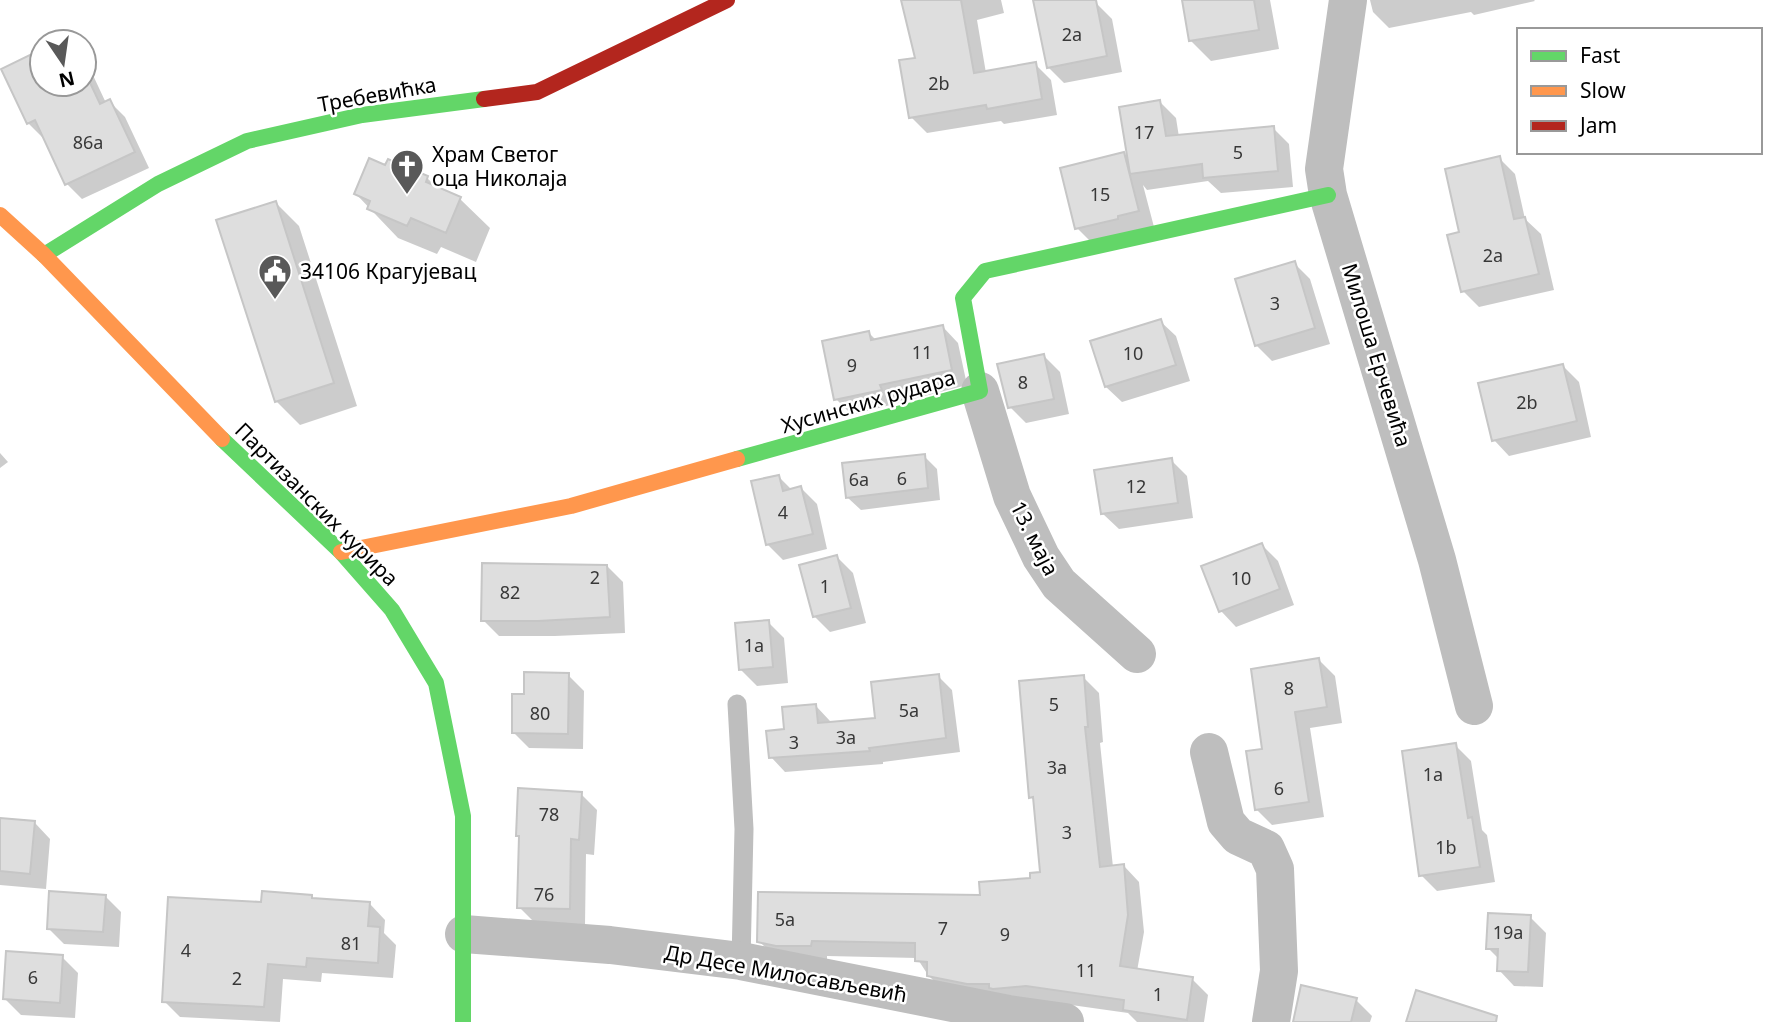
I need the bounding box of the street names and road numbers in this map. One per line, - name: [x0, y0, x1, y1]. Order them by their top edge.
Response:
- street label: Требевићка: [316, 70, 438, 118]
- street label: Милоша Ерчевића: [1336, 260, 1418, 450]
- street label: Хусинских рудара: [778, 363, 958, 439]
- street label: Партизанских курира: [229, 416, 405, 592]
- street label: 13. маја: [1004, 496, 1066, 580]
- street label: Др Десе Милосављевић: [663, 938, 909, 1008]

